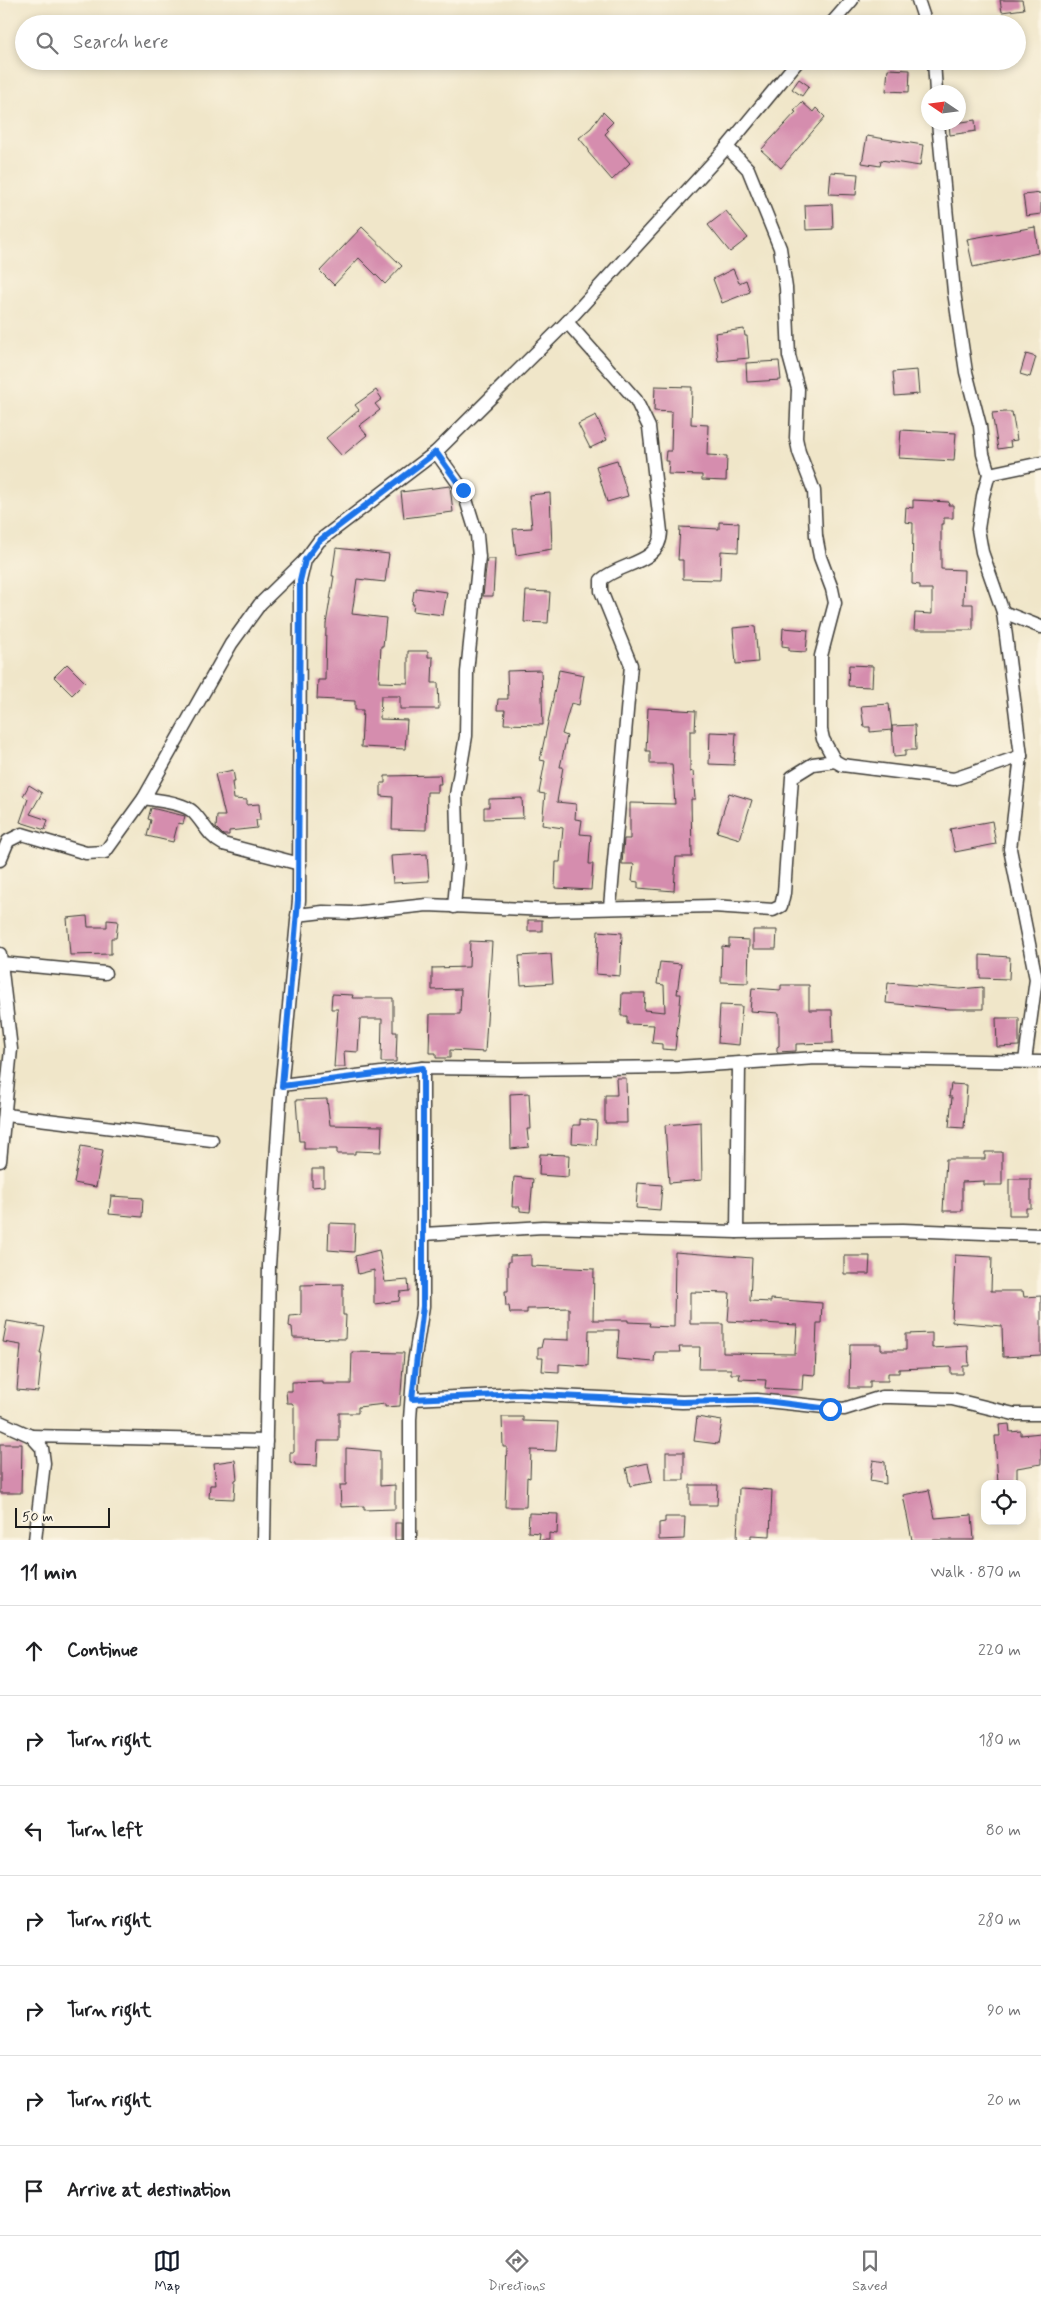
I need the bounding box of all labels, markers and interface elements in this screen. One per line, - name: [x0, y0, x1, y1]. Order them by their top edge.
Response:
- search box: [15, 15, 1026, 70]
- icon: search: [33, 29, 61, 57]
- text: Search here: [73, 30, 169, 55]
- north arrow: [921, 85, 966, 130]
- route end: [452, 479, 475, 502]
- route start: [819, 1398, 842, 1421]
- map controls: [981, 1480, 1026, 1525]
- button: locate: [981, 1480, 1026, 1525]
- scale bar: [15, 1505, 110, 1528]
- text: 50 m: [22, 1508, 53, 1526]
- text: 11 min: [20, 1559, 77, 1587]
- text: Walk · 870 m: [930, 1562, 1021, 1583]
- icon: ahead: [20, 1637, 48, 1665]
- text: Continue: [67, 1638, 138, 1663]
- text: 220 m: [978, 1640, 1021, 1661]
- icon: right: [20, 1727, 48, 1755]
- text: Turn right: [67, 1728, 151, 1753]
- text: 180 m: [978, 1730, 1021, 1751]
- icon: left: [20, 1817, 48, 1845]
- text: Turn left: [67, 1818, 143, 1843]
- text: 80 m: [986, 1820, 1021, 1841]
- icon: right: [20, 1907, 48, 1935]
- text: Turn right: [67, 1908, 151, 1933]
- text: 280 m: [978, 1910, 1021, 1931]
- icon: right: [20, 1997, 48, 2025]
- text: Turn right: [67, 1998, 151, 2023]
- text: 90 m: [987, 2000, 1021, 2021]
- icon: right: [20, 2087, 48, 2115]
- text: Turn right: [67, 2088, 151, 2113]
- text: 20 m: [987, 2090, 1021, 2111]
- icon: arrive: [20, 2177, 48, 2205]
- text: Arrive at destination: [67, 2178, 231, 2203]
- tab: Map: [153, 2247, 181, 2295]
- tab: Directions: [488, 2247, 546, 2295]
- tab: Saved: [852, 2247, 888, 2295]

